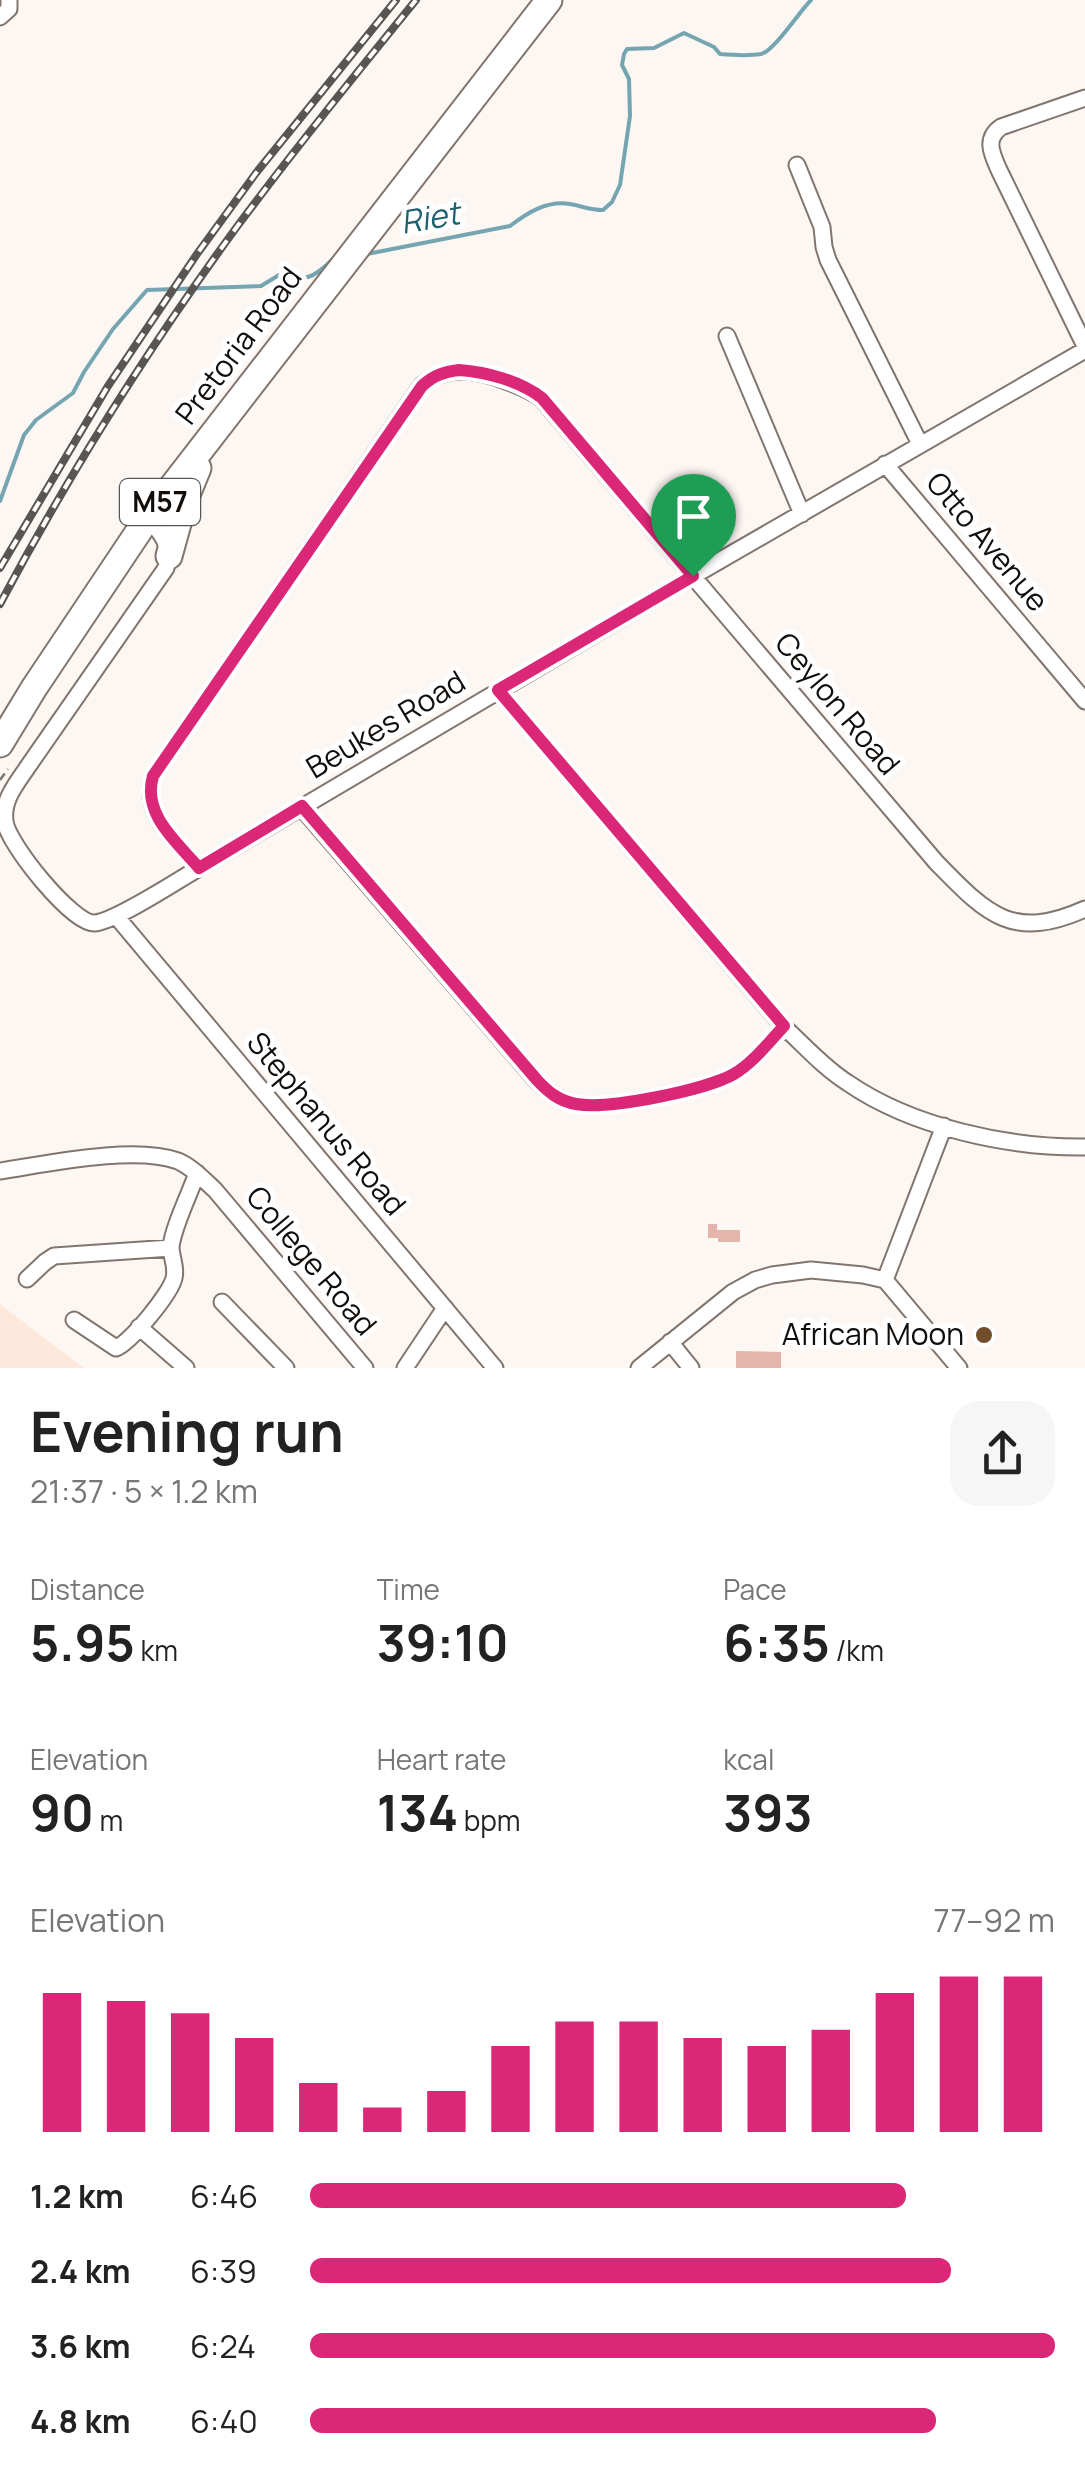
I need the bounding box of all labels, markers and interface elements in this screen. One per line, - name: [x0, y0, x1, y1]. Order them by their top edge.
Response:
- water label: Riet: [397, 190, 466, 244]
- street label: Pretoria Road: [165, 258, 310, 432]
- street label: Otto Avenue: [918, 463, 1059, 619]
- pin: [651, 474, 736, 577]
- road number: M57: [120, 479, 200, 525]
- icon: arrive: [666, 489, 721, 544]
- street label: Ceylon Road: [766, 623, 910, 783]
- street label: Beukes Road: [298, 660, 472, 787]
- street label: Stephanus Road: [238, 1023, 416, 1223]
- street label: College Road: [238, 1177, 387, 1343]
- place label: African Moon: [782, 1313, 964, 1354]
- marker: African Moon: [973, 1324, 995, 1346]
- text: Evening run: [30, 1393, 344, 1469]
- button: share: [950, 1401, 1055, 1506]
- text: 21:37 · 5 × 1.2 km: [30, 1469, 258, 1513]
- text: Distance: [30, 1570, 145, 1608]
- text: Time: [377, 1570, 440, 1608]
- text: Pace: [723, 1570, 787, 1608]
- text: 5.95: [30, 1608, 135, 1676]
- text: 39:10: [377, 1608, 509, 1676]
- text: 6:35: [723, 1608, 830, 1676]
- text: km: [135, 1631, 178, 1669]
- text: /km: [830, 1631, 884, 1669]
- text: Elevation: [30, 1740, 148, 1778]
- text: Heart rate: [377, 1740, 506, 1778]
- text: kcal: [723, 1740, 774, 1778]
- text: 90: [30, 1778, 94, 1846]
- text: 134: [377, 1778, 458, 1846]
- text: 393: [723, 1778, 813, 1846]
- text: m: [94, 1801, 123, 1839]
- text: bpm: [458, 1801, 521, 1839]
- text: Elevation: [30, 1898, 165, 1942]
- text: 77–92 m: [934, 1898, 1055, 1942]
- text: 1.2 km: [30, 2174, 124, 2218]
- text: 6:46: [190, 2174, 258, 2218]
- text: 2.4 km: [30, 2249, 131, 2293]
- text: 6:39: [190, 2249, 257, 2293]
- text: 3.6 km: [30, 2324, 131, 2368]
- text: 6:24: [190, 2324, 256, 2368]
- text: 4.8 km: [30, 2399, 131, 2443]
- text: 6:40: [190, 2399, 258, 2443]

